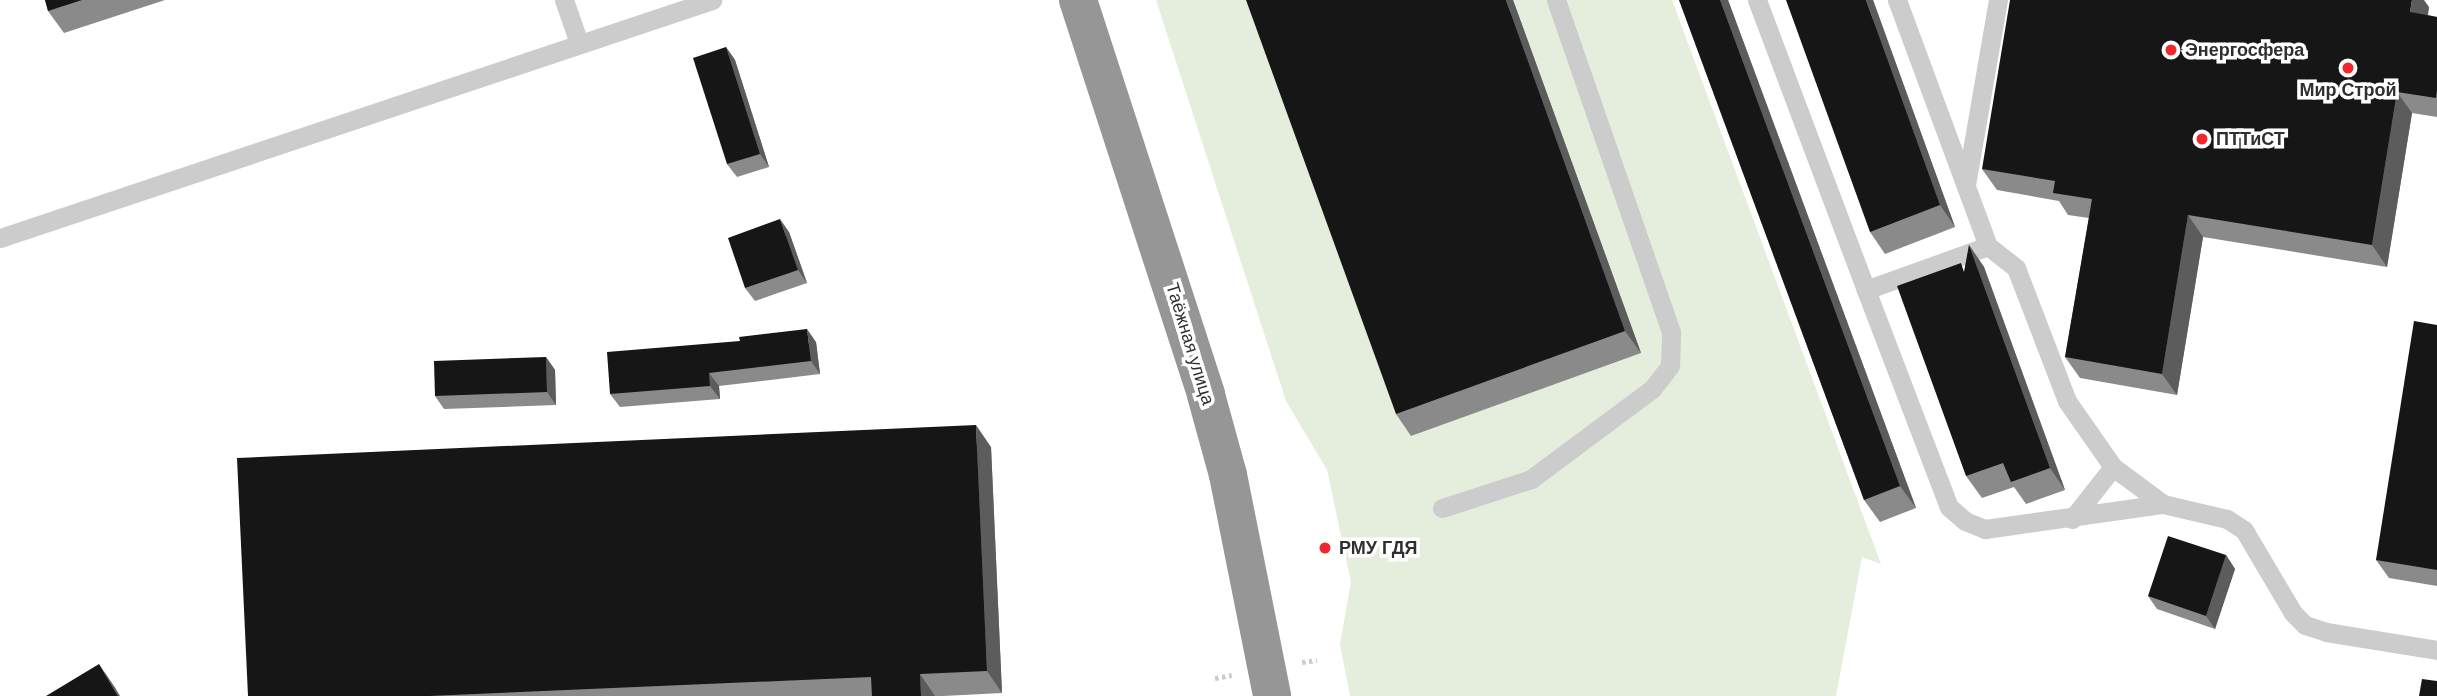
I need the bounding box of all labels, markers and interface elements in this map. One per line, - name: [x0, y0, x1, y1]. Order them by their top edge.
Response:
- place label: Энергосфера: [2185, 39, 2304, 61]
- marker: Энергосфера: [2163, 42, 2179, 58]
- marker: Мир Строй: [2340, 60, 2356, 76]
- place label: Мир Строй: [2300, 79, 2396, 101]
- place label: ПТТиСТ: [2216, 128, 2285, 150]
- marker: ПТТиСТ: [2194, 131, 2210, 147]
- street label: Таёжная улица: [1161, 280, 1219, 408]
- place label: РМУ ГДЯ: [1339, 537, 1417, 559]
- marker: РМУ ГДЯ: [1317, 540, 1333, 556]

